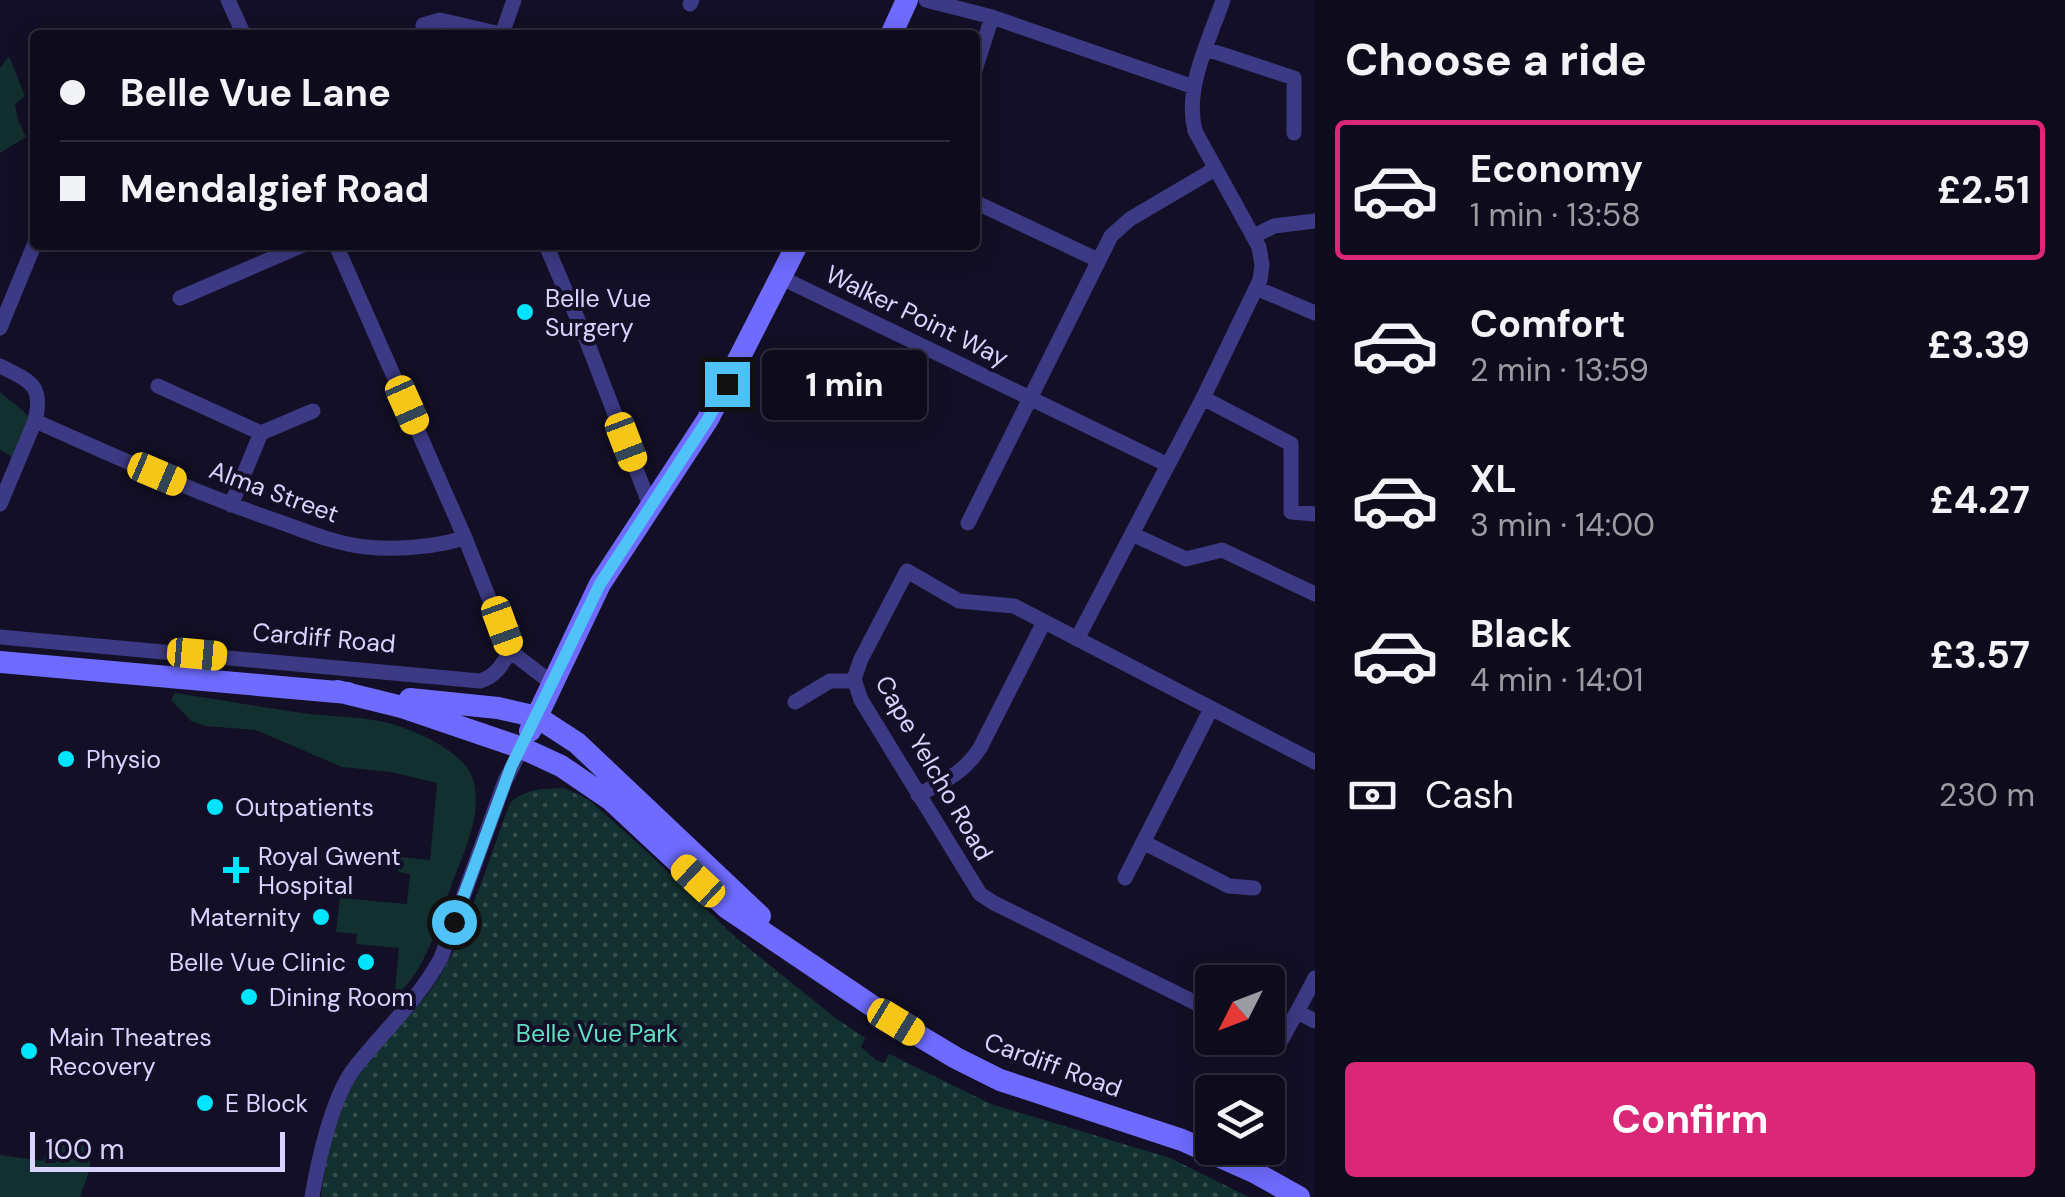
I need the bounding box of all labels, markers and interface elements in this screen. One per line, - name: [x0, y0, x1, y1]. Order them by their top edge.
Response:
- text: Choose a ride: [1345, 30, 1647, 89]
- text: Belle Vue Lane: [120, 68, 391, 118]
- text: Economy: [1470, 144, 1643, 194]
- icon: car: [1350, 145, 1440, 235]
- text: Mendalgief Road: [120, 164, 429, 214]
- text: £2.51: [1937, 165, 2030, 215]
- text: 1 min · 13:58: [1470, 194, 1641, 236]
- street label: Walker Point Way: [820, 257, 1014, 375]
- place label: Belle Vue Surgery: [545, 282, 651, 344]
- text: Comfort: [1470, 299, 1626, 349]
- icon: car: [1350, 300, 1440, 390]
- marker: Belle Vue Surgery: [514, 301, 536, 323]
- text: £3.39: [1928, 320, 2030, 370]
- callout: 1 min: [762, 349, 927, 419]
- text: 2 min · 13:59: [1470, 349, 1649, 391]
- route end: [705, 362, 750, 407]
- text: 1 min: [806, 364, 883, 406]
- car: [381, 371, 433, 439]
- car: [601, 409, 651, 475]
- car: [124, 448, 190, 500]
- street label: Alma Street: [205, 453, 343, 531]
- text: XL: [1470, 454, 1517, 504]
- icon: car: [1350, 455, 1440, 545]
- text: £4.27: [1930, 475, 2030, 525]
- text: 3 min · 14:00: [1470, 504, 1655, 546]
- car: [478, 593, 526, 659]
- text: Black: [1470, 609, 1572, 659]
- icon: car: [1350, 610, 1440, 700]
- street label: Cardiff Road: [251, 615, 397, 661]
- text: £3.57: [1930, 630, 2030, 680]
- car: [166, 636, 228, 672]
- text: 4 min · 14:01: [1470, 659, 1644, 701]
- street label: Cape Yelcho Road: [868, 669, 1000, 867]
- place label: Physio: [86, 743, 161, 776]
- marker: Physio: [55, 748, 77, 770]
- icon: cash: [1345, 768, 1400, 823]
- text: Cash: [1425, 770, 1514, 820]
- text: 230 m: [1939, 774, 2035, 816]
- place label: Outpatients: [235, 791, 374, 824]
- marker: Outpatients: [204, 796, 226, 818]
- place label: Royal Gwent Hospital: [258, 840, 401, 902]
- car: [666, 850, 730, 912]
- marker: Royal Gwent Hospital: [223, 857, 249, 883]
- route start: [432, 900, 477, 945]
- place label: Maternity: [190, 901, 301, 934]
- marker: Maternity: [310, 906, 332, 928]
- place label: Belle Vue Clinic: [169, 946, 346, 979]
- marker: Belle Vue Clinic: [355, 951, 377, 973]
- north arrow: [1195, 965, 1285, 1055]
- map controls: [1195, 965, 1285, 1165]
- place label: Dining Room: [269, 981, 414, 1014]
- marker: Dining Room: [238, 986, 260, 1008]
- car: [863, 994, 929, 1050]
- park label: Belle Vue Park: [516, 1017, 679, 1050]
- place label: Main Theatres Recovery: [49, 1021, 212, 1083]
- street label: Cardiff Road: [980, 1025, 1126, 1105]
- marker: Main Theatres Recovery: [18, 1040, 40, 1062]
- button: Confirm: [1345, 1062, 2035, 1177]
- button: layers: [1195, 1075, 1285, 1165]
- place label: E Block: [225, 1087, 309, 1120]
- marker: E Block: [194, 1092, 216, 1114]
- scale bar: [30, 1127, 285, 1172]
- text: 100 m: [45, 1131, 124, 1168]

